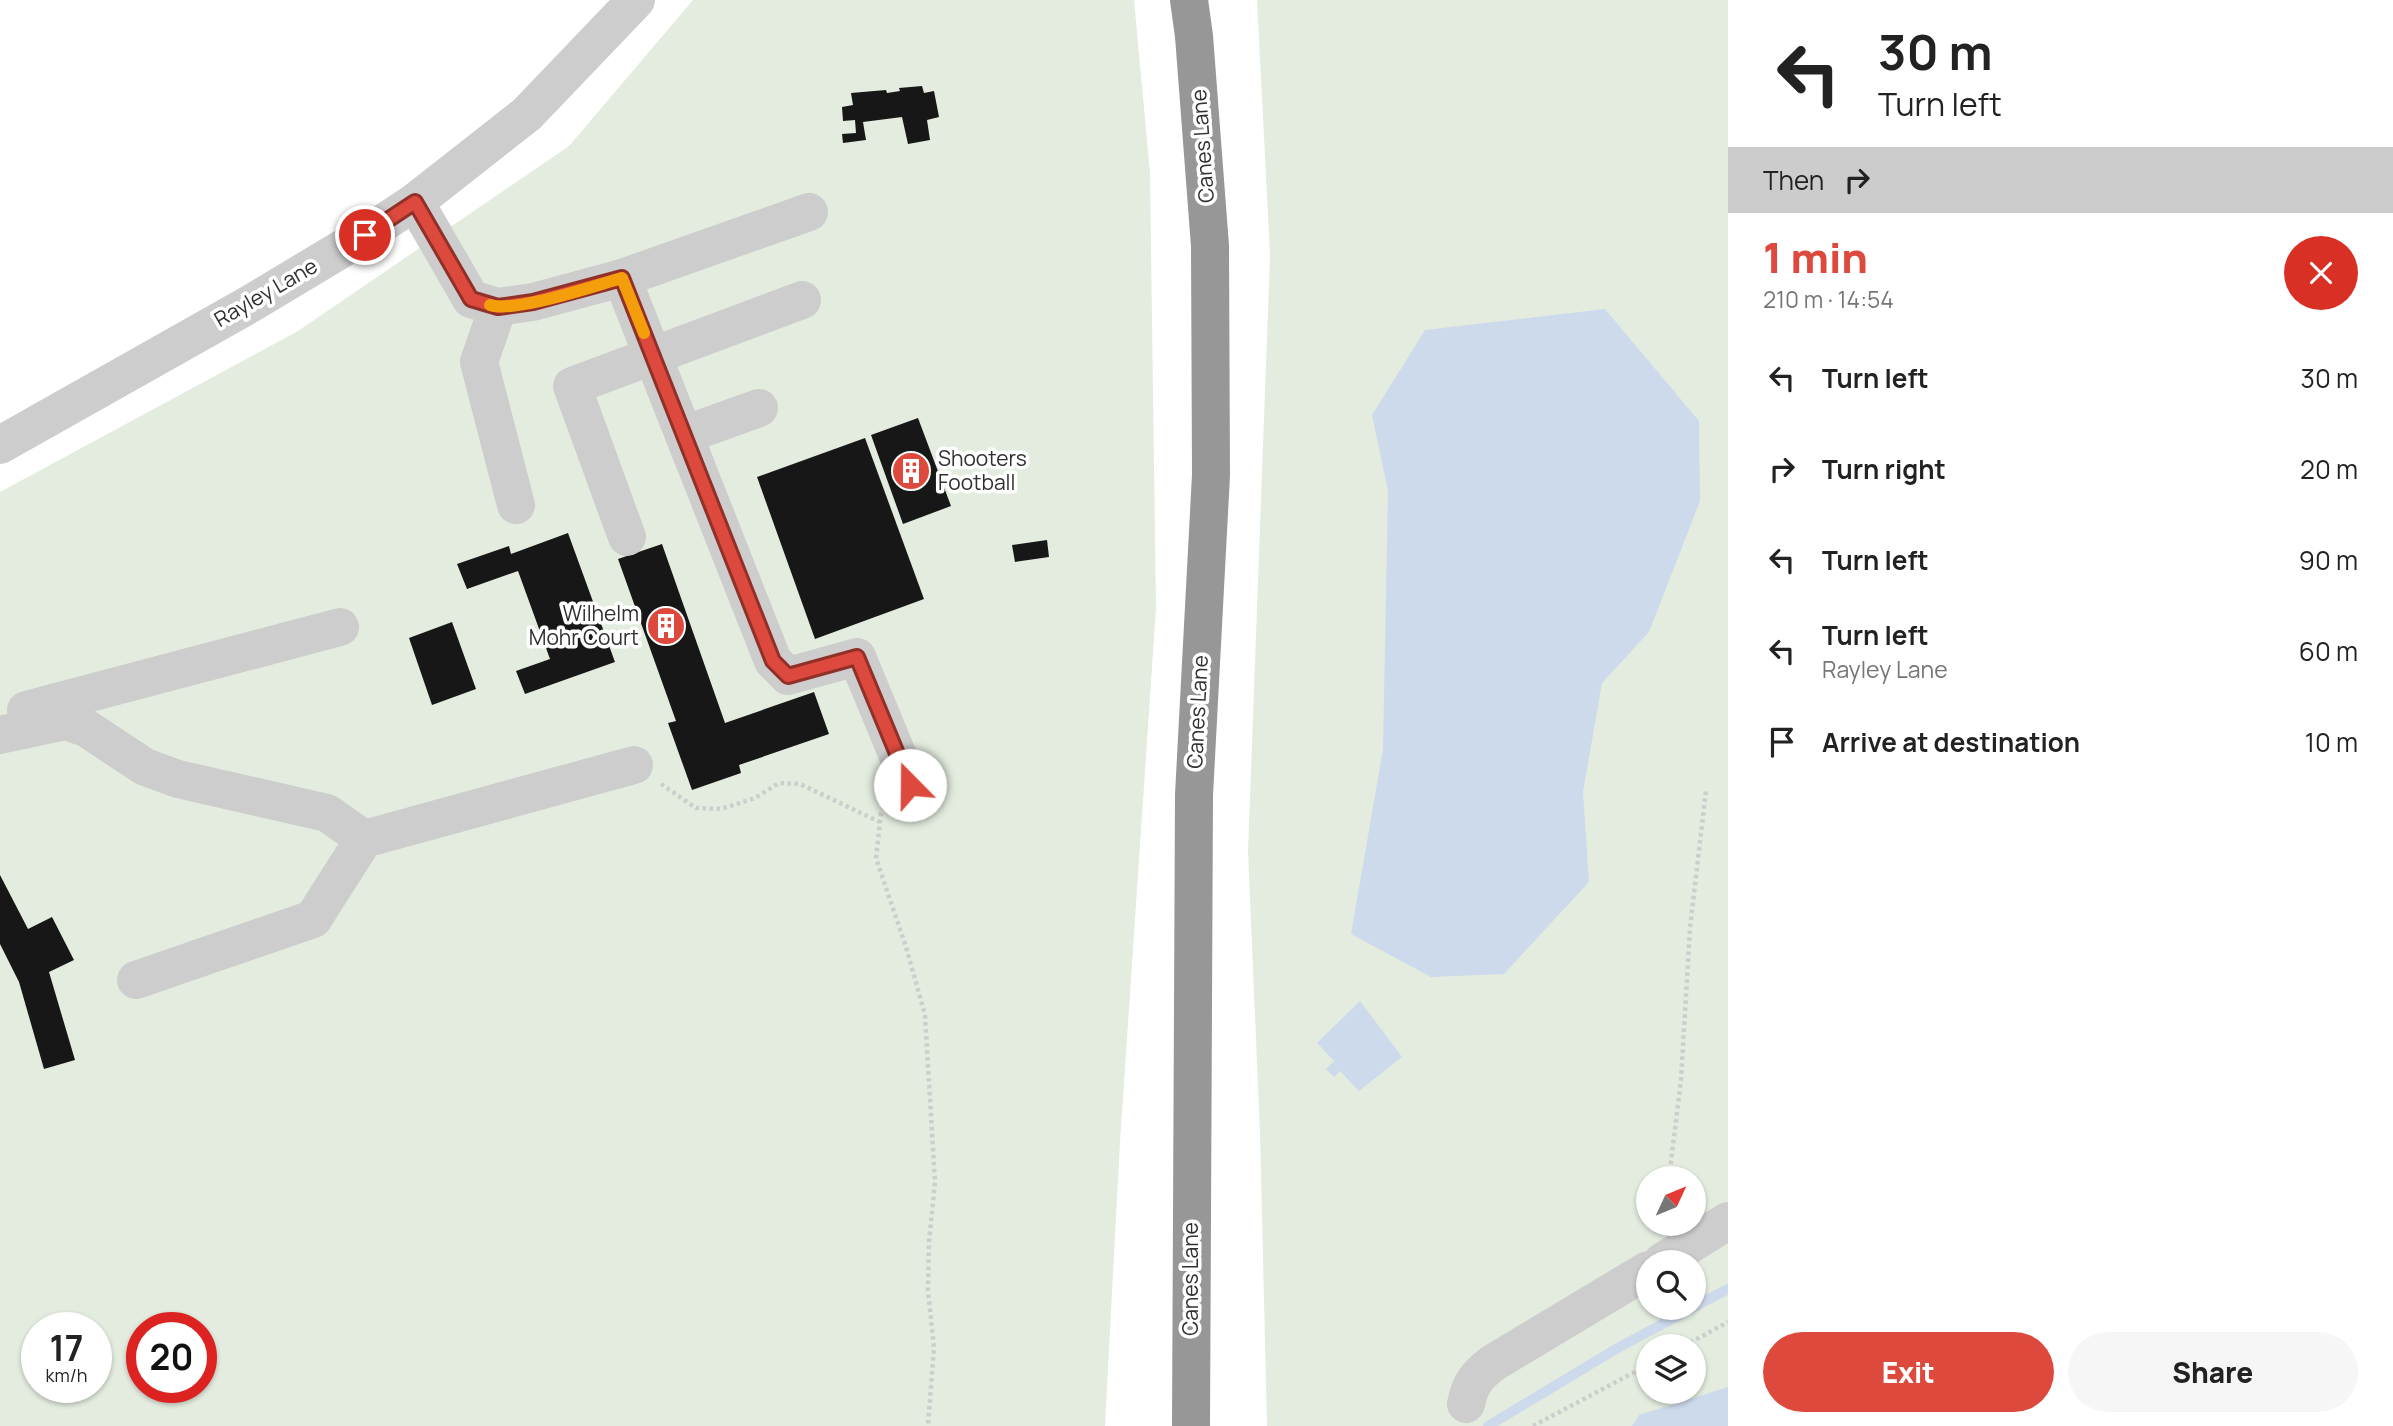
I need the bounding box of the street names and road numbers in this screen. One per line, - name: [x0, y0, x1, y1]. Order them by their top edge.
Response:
- street label: Canes Lane: [1184, 88, 1220, 204]
- street label: Rayley Lane: [209, 251, 322, 333]
- street label: Canes Lane: [1180, 654, 1214, 769]
- street label: Canes Lane: [1176, 1222, 1204, 1336]

